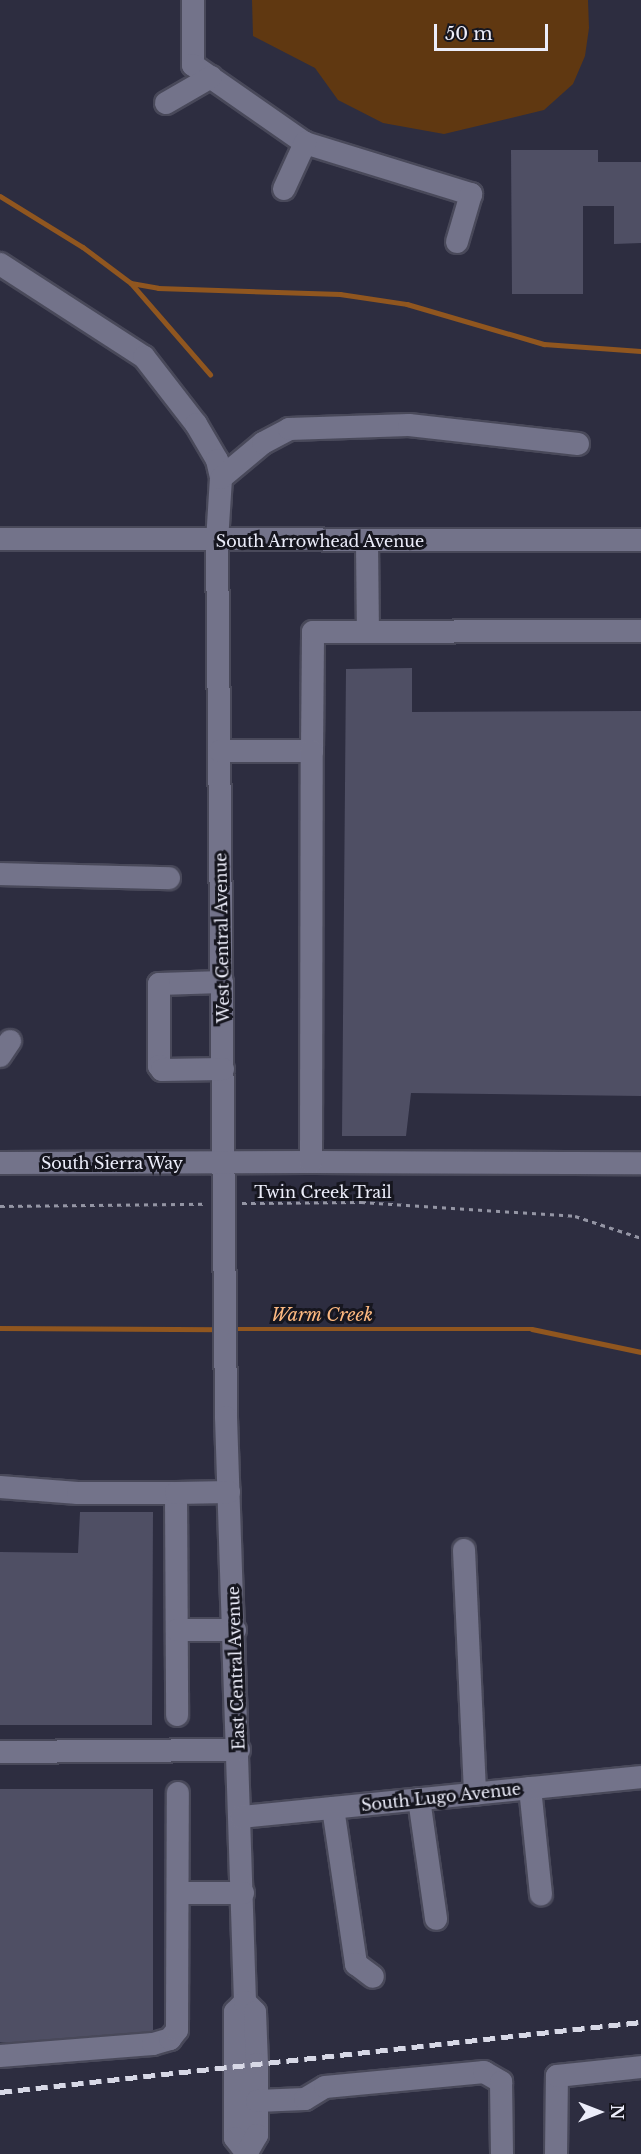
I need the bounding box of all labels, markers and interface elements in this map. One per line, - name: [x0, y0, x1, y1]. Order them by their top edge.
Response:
- scale bar: [437, 12, 551, 50]
- text: 50 m: [445, 23, 493, 45]
- street label: South Arrowhead Avenue: [215, 531, 425, 551]
- street label: West Central Avenue: [211, 852, 233, 1024]
- street label: South Sierra Way: [41, 1153, 183, 1173]
- street label: Twin Creek Trail: [254, 1182, 392, 1202]
- water label: Warm Creek: [271, 1304, 373, 1326]
- street label: East Central Avenue: [224, 1585, 248, 1751]
- street label: South Lugo Avenue: [360, 1779, 522, 1815]
- north arrow: [569, 2082, 629, 2142]
- text: N: [607, 2104, 627, 2120]

